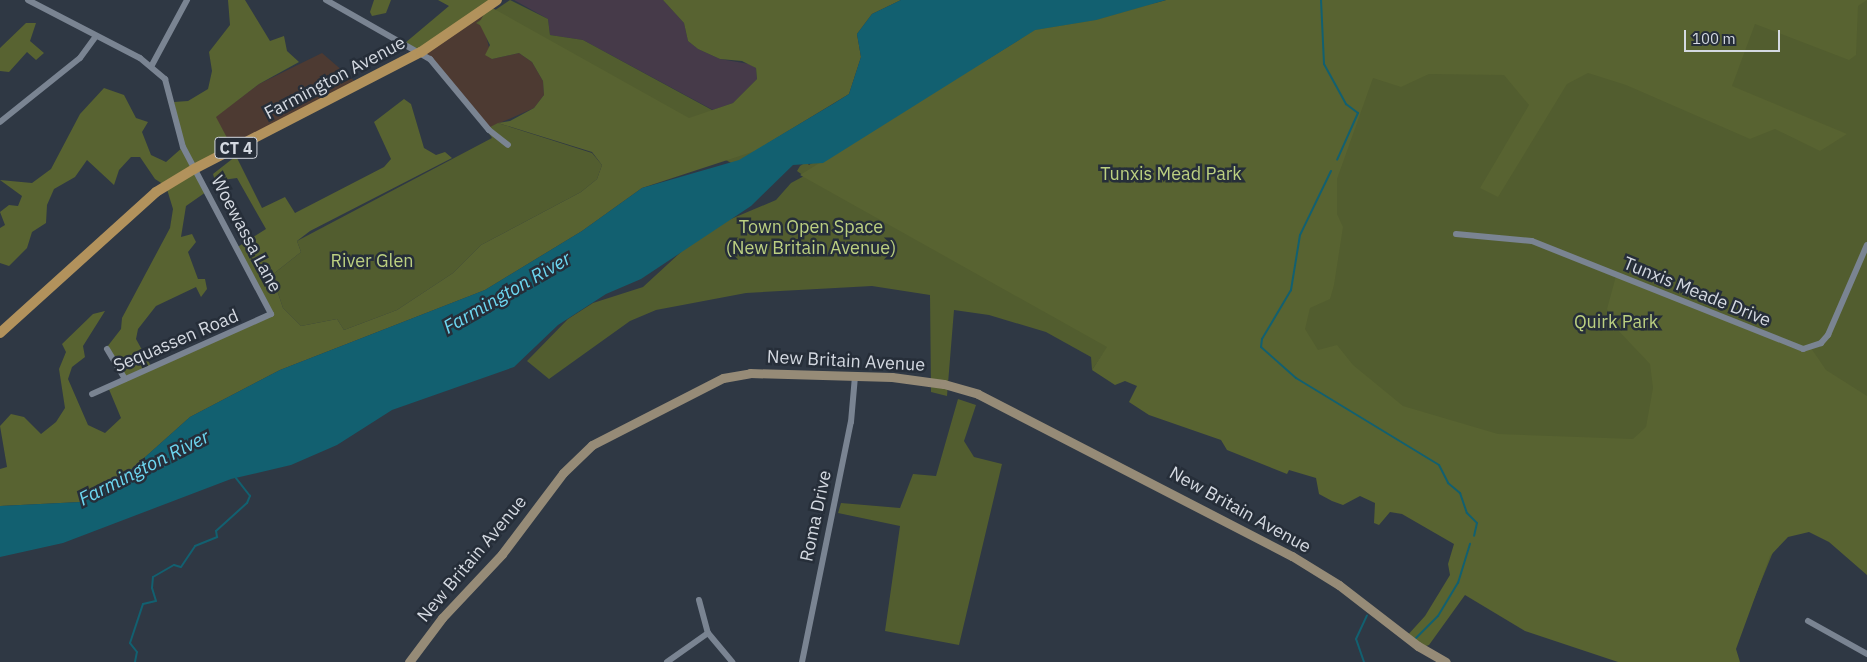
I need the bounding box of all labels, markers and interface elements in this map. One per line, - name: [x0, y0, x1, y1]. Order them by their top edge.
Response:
- scale bar: [1687, 20, 1783, 52]
- text: 100 m: [1692, 29, 1736, 48]
- street label: Farmington Avenue: [261, 32, 409, 124]
- road number: CT 4: [214, 134, 258, 162]
- park label: Tunxis Mead Park: [1100, 163, 1242, 185]
- street label: Woewassa Lane: [206, 172, 286, 296]
- park label: Town Open Space (New Britain Avenue): [726, 217, 896, 260]
- water label: Farmington River: [439, 247, 575, 339]
- park label: River Glen: [331, 250, 413, 272]
- street label: Tunxis Meade Drive: [1620, 253, 1774, 331]
- street label: Sequassen Road: [110, 305, 242, 377]
- park label: Quirk Park: [1574, 311, 1658, 333]
- street label: New Britain Avenue: [766, 346, 926, 376]
- water label: Farmington River: [75, 425, 213, 511]
- street label: New Britain Avenue: [1165, 462, 1315, 558]
- street label: Roma Drive: [796, 468, 836, 564]
- street label: New Britain Avenue: [413, 491, 531, 627]

